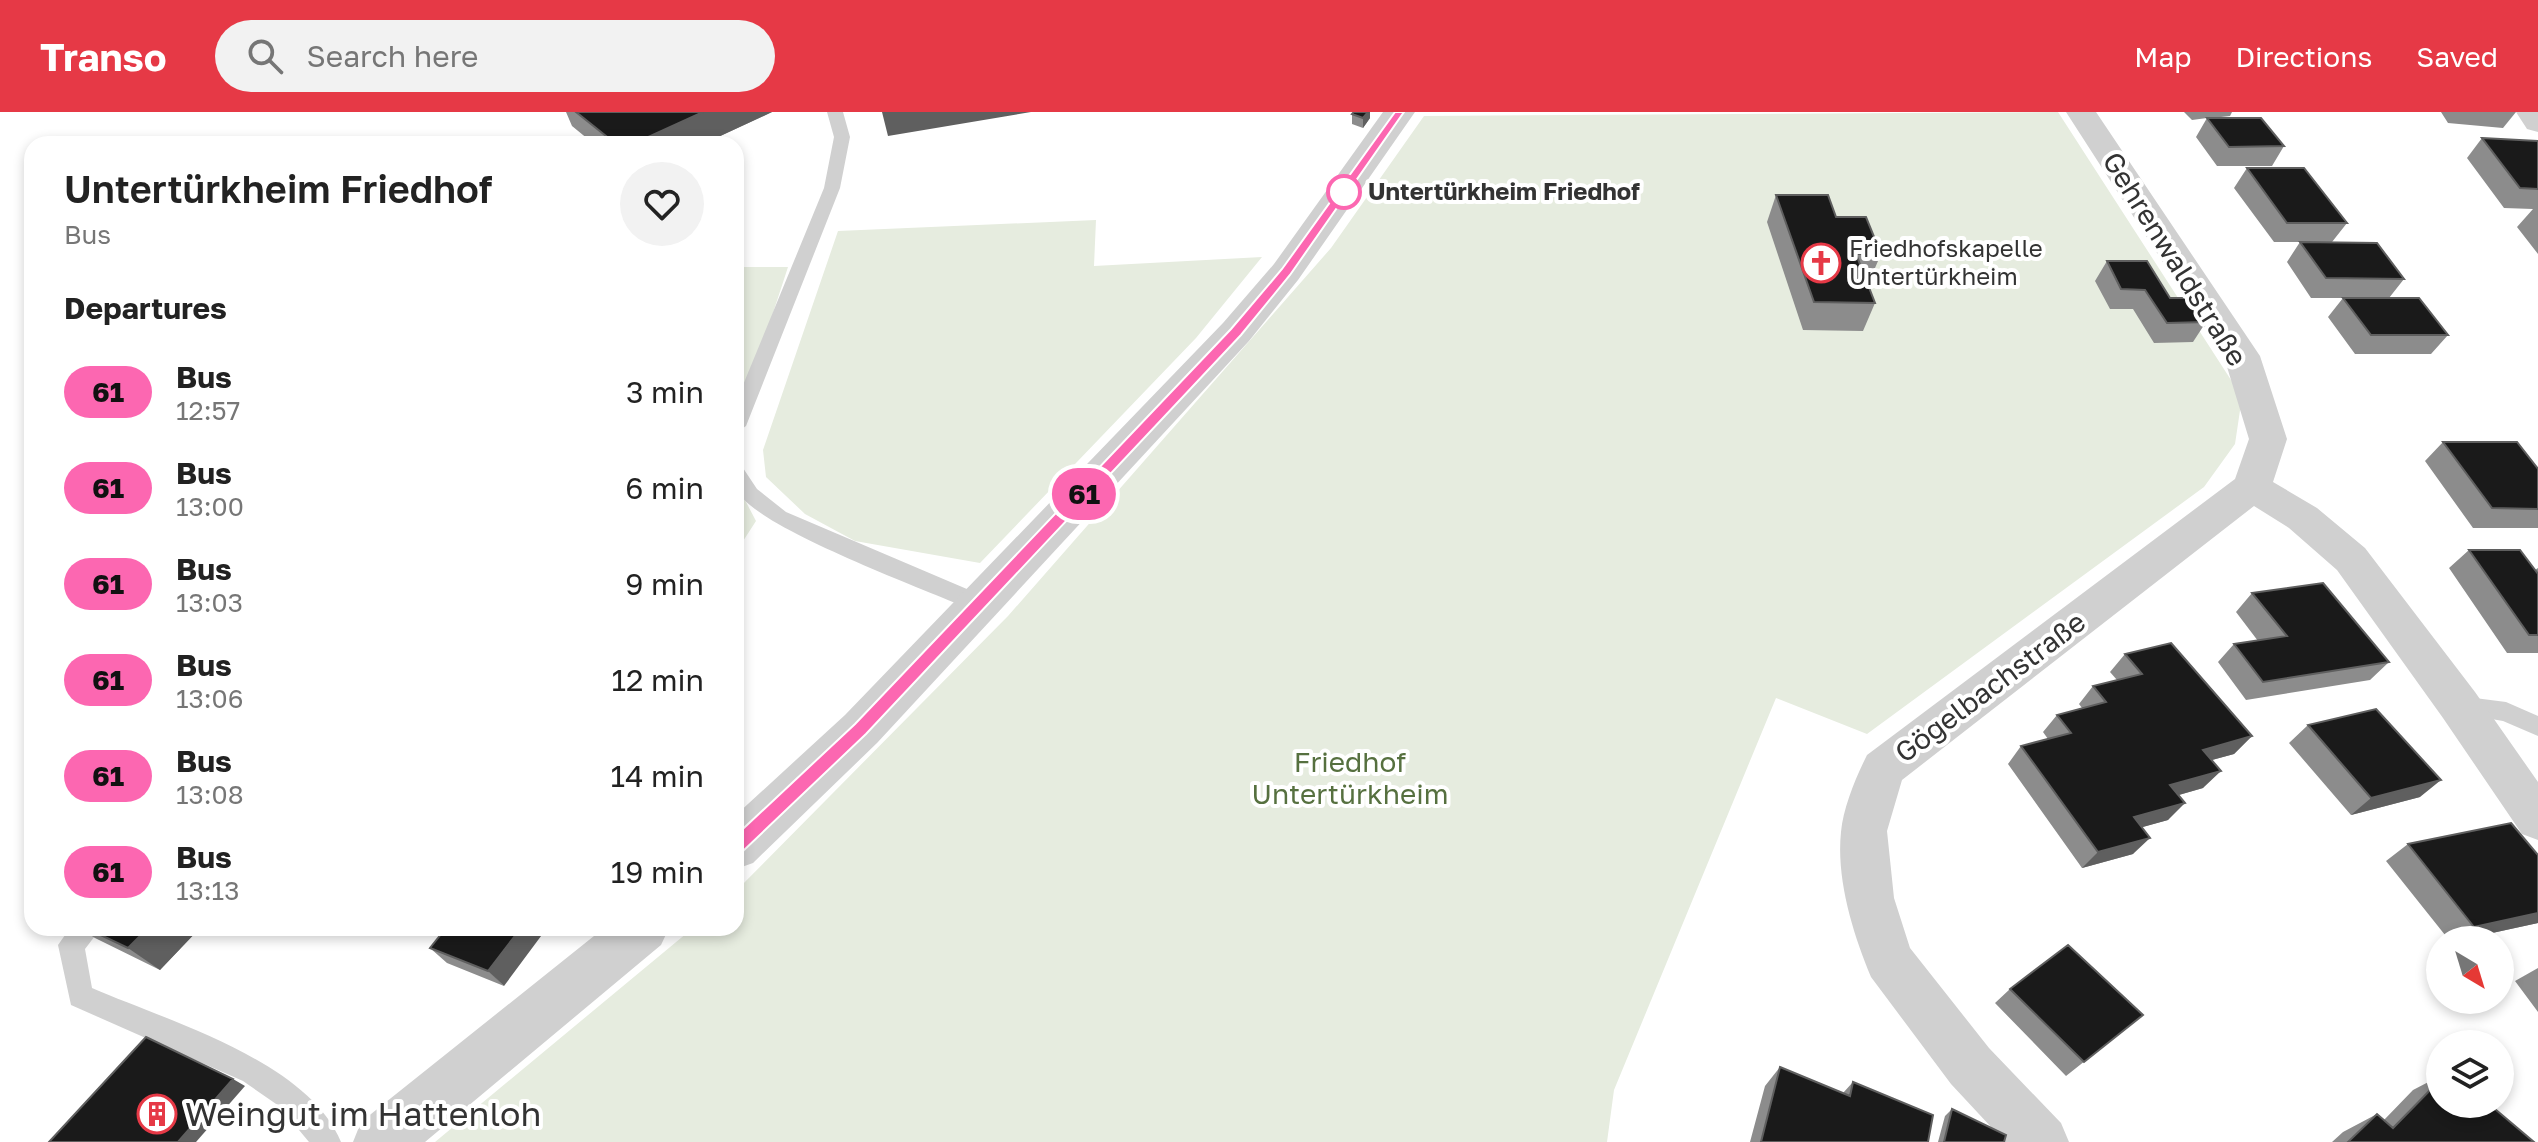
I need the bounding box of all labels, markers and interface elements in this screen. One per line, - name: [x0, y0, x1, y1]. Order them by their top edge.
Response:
- search box: [215, 20, 775, 92]
- text: Transo: [40, 34, 167, 79]
- icon: search: [243, 34, 287, 78]
- text: Search here: [307, 38, 478, 74]
- text: Map: [2134, 40, 2191, 73]
- text: Directions: [2235, 40, 2372, 73]
- text: Saved: [2416, 40, 2498, 73]
- street label: Gehrenwaldstraße: [2096, 146, 2255, 372]
- button: heart: [620, 162, 704, 246]
- text: Untertürkheim Friedhof: [64, 166, 492, 211]
- marker: Untertürkheim Friedhof: [1327, 175, 1361, 209]
- place label: Untertürkheim Friedhof: [1368, 176, 1640, 205]
- text: Bus: [64, 219, 111, 250]
- place label: Friedhofskapelle Untertürkheim: [1849, 233, 2043, 290]
- church icon: Friedhofskapelle Untertürkheim: [1800, 242, 1842, 284]
- text: Departures: [64, 290, 227, 326]
- text: Bus: [176, 359, 232, 395]
- text: 3 min: [626, 374, 704, 410]
- text: 61: [92, 375, 124, 408]
- text: 12:57: [176, 395, 240, 426]
- text: Bus: [176, 455, 232, 491]
- line badge: 61: [1048, 468, 1120, 520]
- text: 6 min: [625, 470, 704, 506]
- text: 61: [92, 471, 124, 504]
- text: 61: [1068, 477, 1100, 510]
- text: 13:00: [176, 491, 244, 522]
- text: Bus: [176, 551, 232, 587]
- text: 9 min: [625, 566, 704, 602]
- text: 61: [92, 567, 124, 600]
- text: 13:03: [176, 587, 243, 618]
- street label: Gögelbachstraße: [1888, 604, 2091, 769]
- text: Bus: [176, 647, 232, 683]
- text: 12 min: [612, 662, 704, 698]
- text: 61: [92, 663, 124, 696]
- text: 13:06: [176, 683, 243, 714]
- text: Bus: [176, 743, 232, 779]
- park label: Friedhof Untertürkheim: [1252, 745, 1448, 810]
- text: 14 min: [611, 758, 704, 794]
- text: 61: [92, 759, 124, 792]
- text: 13:08: [176, 779, 244, 810]
- text: Bus: [176, 839, 232, 875]
- text: 19 min: [611, 854, 704, 890]
- text: 61: [92, 855, 124, 888]
- text: 13:13: [176, 875, 239, 906]
- north arrow: [2426, 926, 2514, 1014]
- map controls: [2426, 926, 2514, 1118]
- button: layers: [2426, 1030, 2514, 1118]
- building icon: Weingut im Hattenloh: [136, 1093, 178, 1135]
- place label: Weingut im Hattenloh: [185, 1093, 541, 1133]

